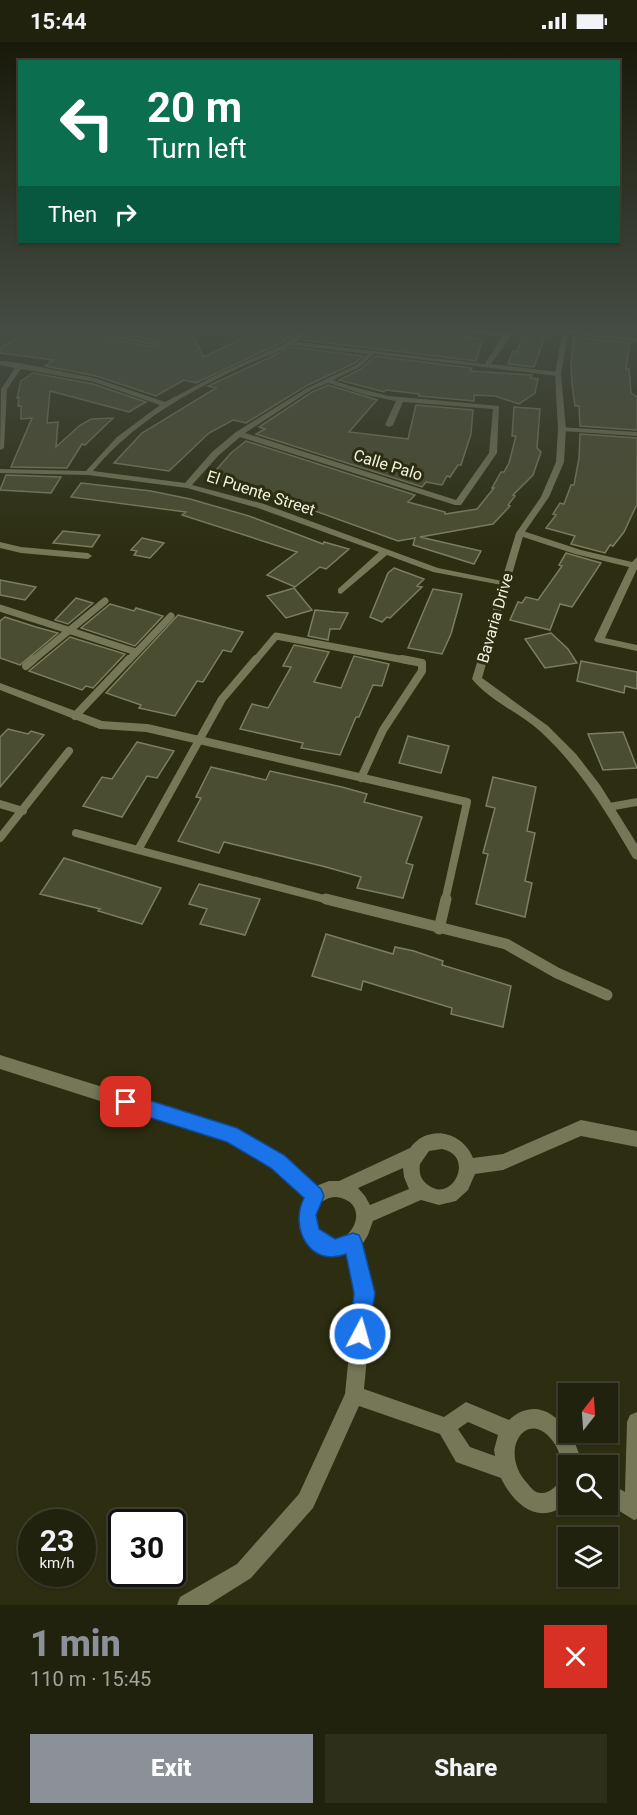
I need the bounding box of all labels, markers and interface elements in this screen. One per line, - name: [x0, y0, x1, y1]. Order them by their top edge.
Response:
- text: 15:44: [30, 9, 87, 34]
- text: 20 m: [147, 83, 242, 132]
- icon: left: [48, 84, 126, 162]
- text: Turn left: [147, 133, 247, 165]
- icon: right: [109, 198, 142, 231]
- text: Then: [48, 202, 97, 227]
- street label: Calle Palo: [351, 446, 425, 484]
- street label: El Puente Street: [204, 466, 318, 520]
- street label: Bavaria Drive: [473, 571, 517, 665]
- pin: [100, 1076, 151, 1127]
- icon: arrive: [109, 1085, 142, 1118]
- position arrow: [328, 1302, 392, 1366]
- north arrow: [558, 1383, 618, 1443]
- map controls: [558, 1383, 618, 1587]
- button: search: [558, 1455, 618, 1515]
- speed limit sign: 30: [108, 1509, 186, 1587]
- text: 23: [40, 1523, 74, 1558]
- button: layers: [558, 1527, 618, 1587]
- text: km/h: [39, 1554, 75, 1572]
- text: 1 min: [30, 1623, 121, 1665]
- button: close: [544, 1625, 607, 1688]
- text: 110 m · 15:45: [30, 1667, 151, 1691]
- button: Exit: [30, 1734, 313, 1803]
- button: Share: [325, 1734, 607, 1803]

